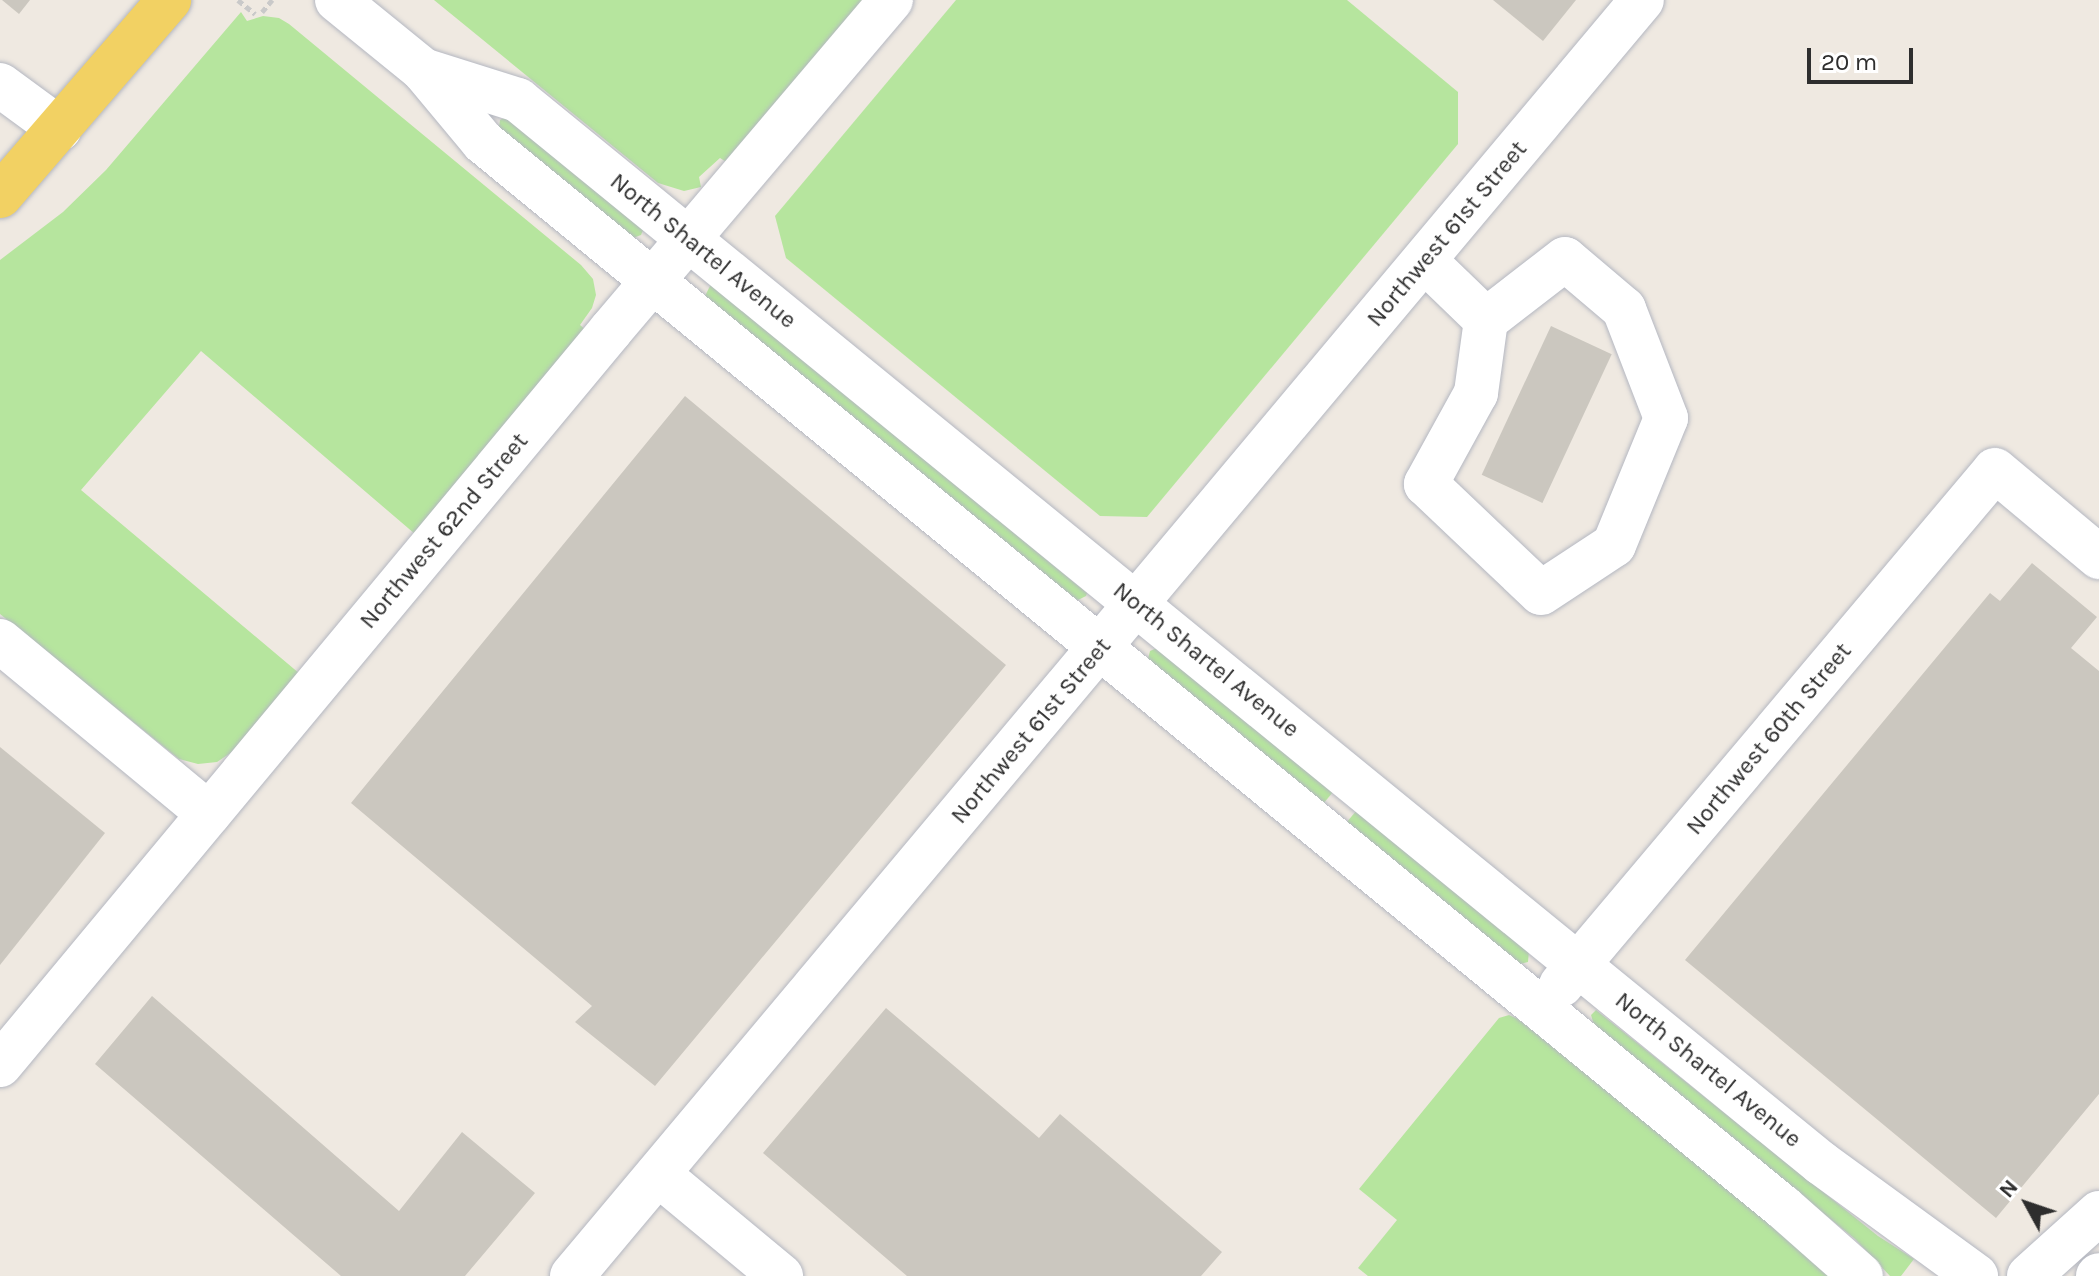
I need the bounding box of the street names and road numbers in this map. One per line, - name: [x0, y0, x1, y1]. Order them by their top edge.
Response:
- street label: Northwest 61st Street: [1361, 135, 1533, 333]
- street label: North Shartel Avenue: [604, 167, 802, 335]
- street label: Northwest 62nd Street: [354, 427, 534, 635]
- street label: North Shartel Avenue: [1107, 576, 1305, 744]
- street label: Northwest 61st Street: [945, 632, 1117, 830]
- street label: Northwest 60th Street: [1680, 637, 1858, 841]
- street label: North Shartel Avenue: [1609, 986, 1807, 1154]

